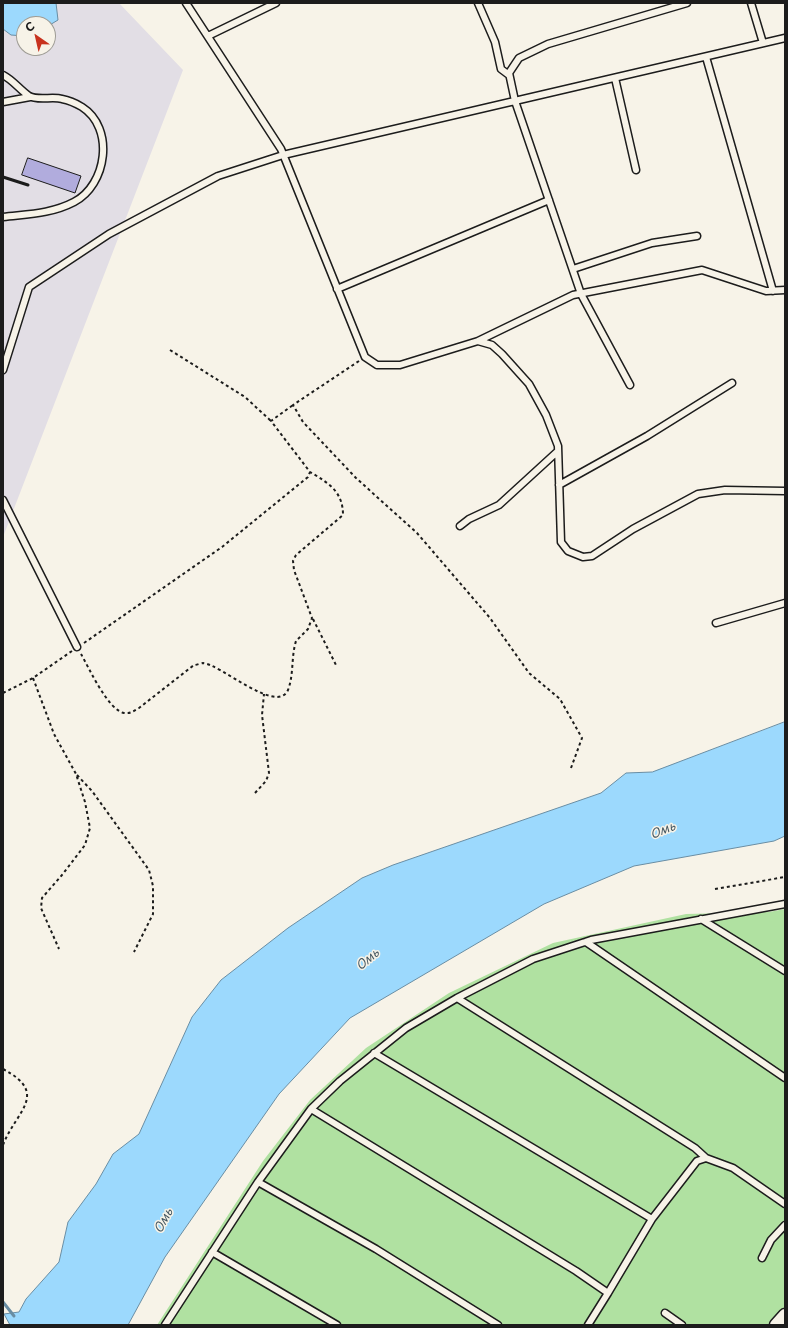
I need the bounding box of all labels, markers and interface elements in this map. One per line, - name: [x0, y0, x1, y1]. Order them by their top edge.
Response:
- north arrow: [16, 16, 56, 56]
- text: С: [21, 17, 38, 36]
- water label: Омь: [648, 819, 678, 843]
- water label: Омь: [353, 946, 383, 974]
- water label: Омь: [151, 1206, 177, 1236]

